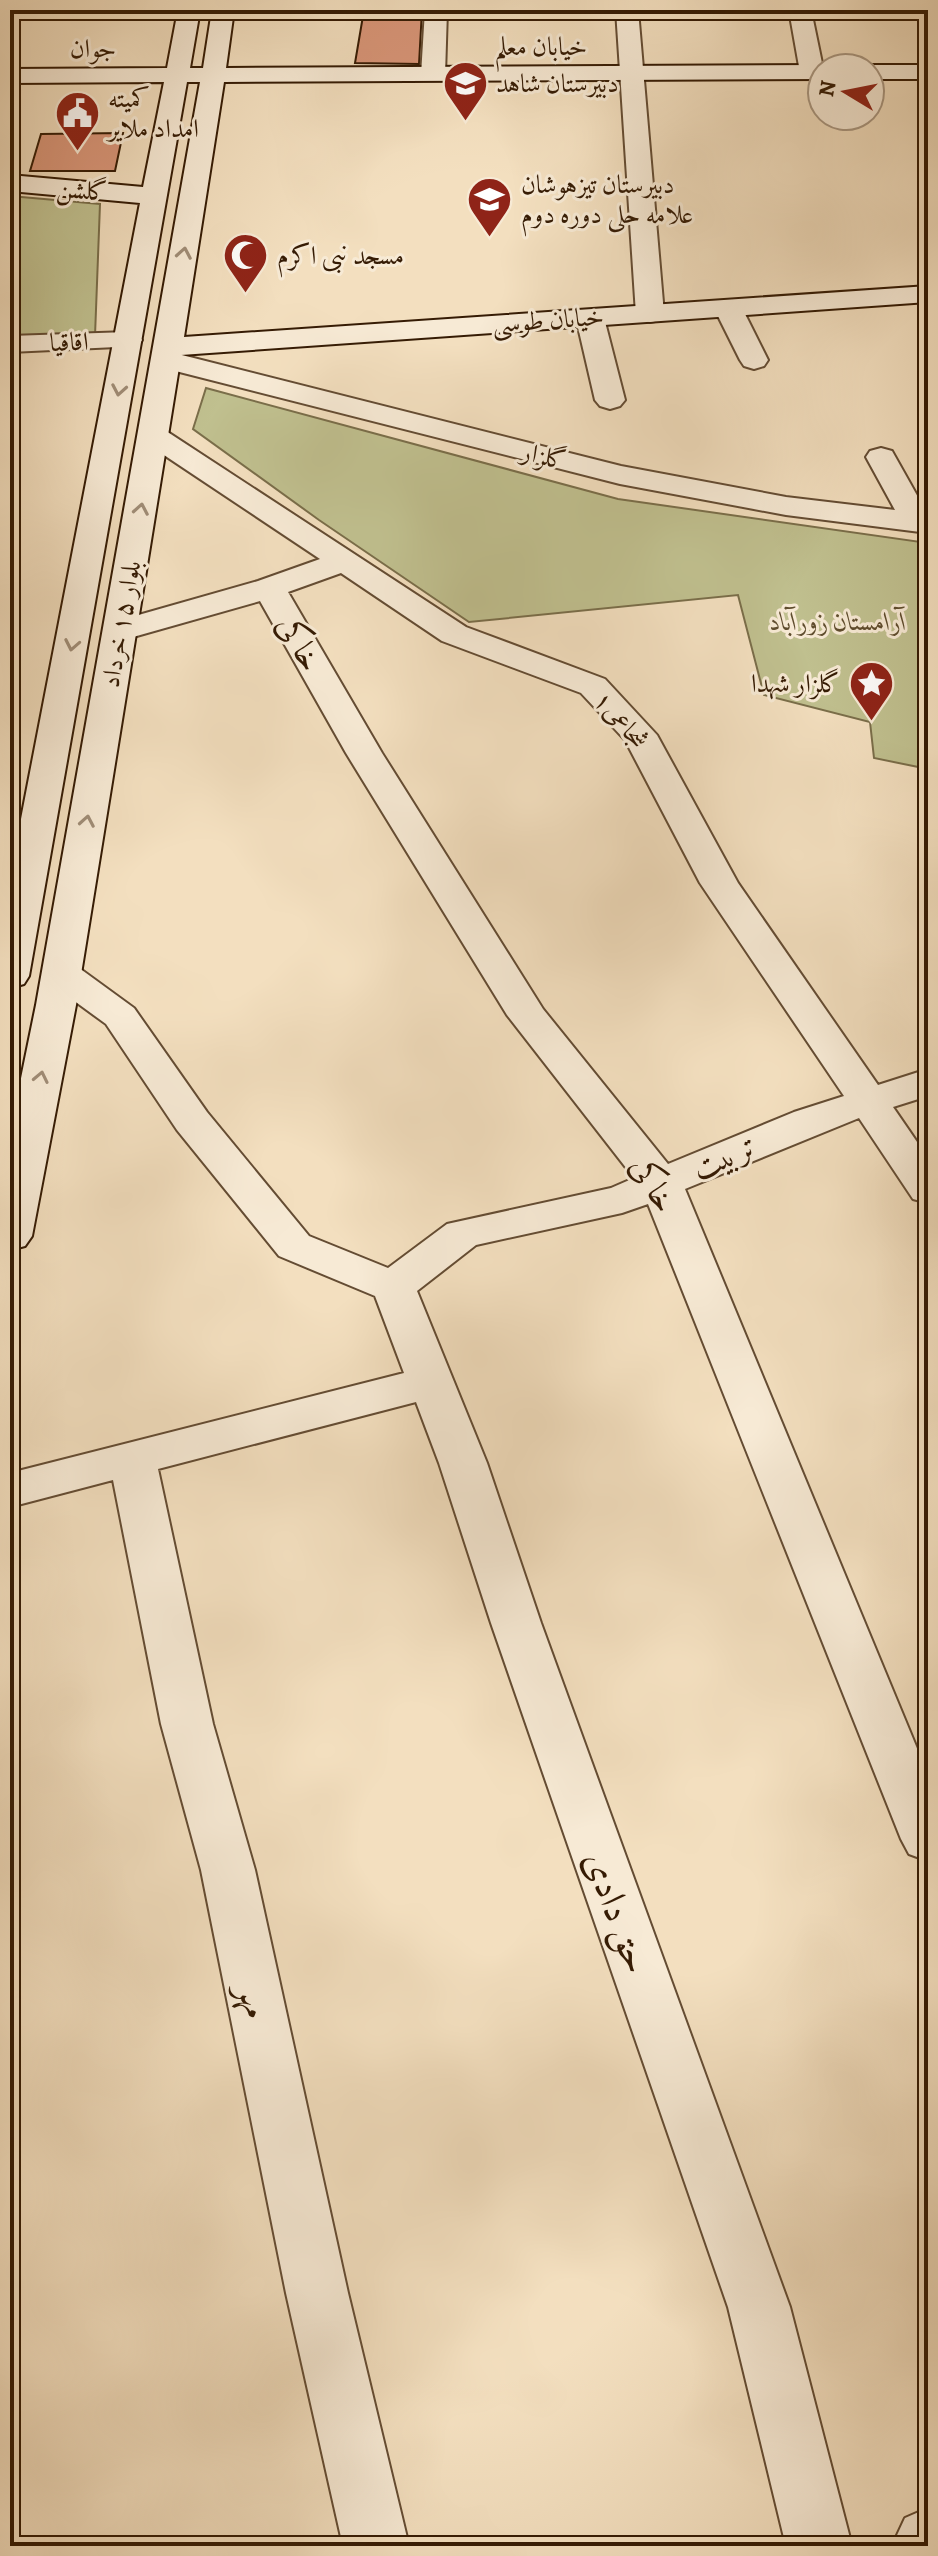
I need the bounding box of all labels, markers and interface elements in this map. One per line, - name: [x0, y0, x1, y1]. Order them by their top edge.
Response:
- street label: خیابان معلم: [495, 29, 587, 72]
- street label: جوان: [70, 31, 116, 66]
- north arrow: [806, 52, 886, 132]
- school or university icon: دبیرستان شاهد: [441, 59, 489, 122]
- place label: دبیرستان شاهد: [496, 66, 619, 101]
- text: N: [811, 78, 843, 99]
- place label: کمیته امداد ملایر: [105, 81, 199, 146]
- public building icon: کمیته امداد ملایر: [53, 89, 101, 152]
- place label: دبیرستان تیزهوشان علامه حلی دوره دوم: [521, 167, 693, 237]
- street label: گلشن: [55, 170, 109, 210]
- school or university icon: دبیرستان تیزهوشان علامه حلی دوره دوم: [466, 175, 514, 238]
- mosque icon: مسجد نبی اکرم: [222, 231, 270, 294]
- place label: مسجد نبی اکرم: [277, 238, 404, 278]
- one-way arrow: [175, 246, 192, 260]
- street label: خیابان طوسی: [491, 299, 605, 342]
- street label: اقاقیا: [49, 324, 89, 360]
- one-way arrow: [112, 383, 129, 396]
- street label: گلزار: [515, 433, 570, 478]
- one-way arrow: [131, 503, 148, 516]
- street label: بلوار ۱۵ خرداد: [93, 558, 149, 690]
- park label: آرامستان زورآباد: [769, 604, 907, 639]
- street label: خاکی: [266, 607, 334, 679]
- one-way arrow: [64, 638, 81, 652]
- place icon: گلزار شهدا: [847, 659, 895, 722]
- place label: گلزار شهدا: [751, 666, 840, 701]
- street label: شجاعی۱: [586, 683, 656, 757]
- one-way arrow: [78, 814, 95, 828]
- one-way arrow: [32, 1070, 49, 1084]
- street label: تربیت: [685, 1124, 763, 1190]
- street label: خاکی: [620, 1148, 688, 1220]
- street label: حق دادی: [572, 1843, 664, 1981]
- street label: مهر: [225, 1976, 284, 2023]

